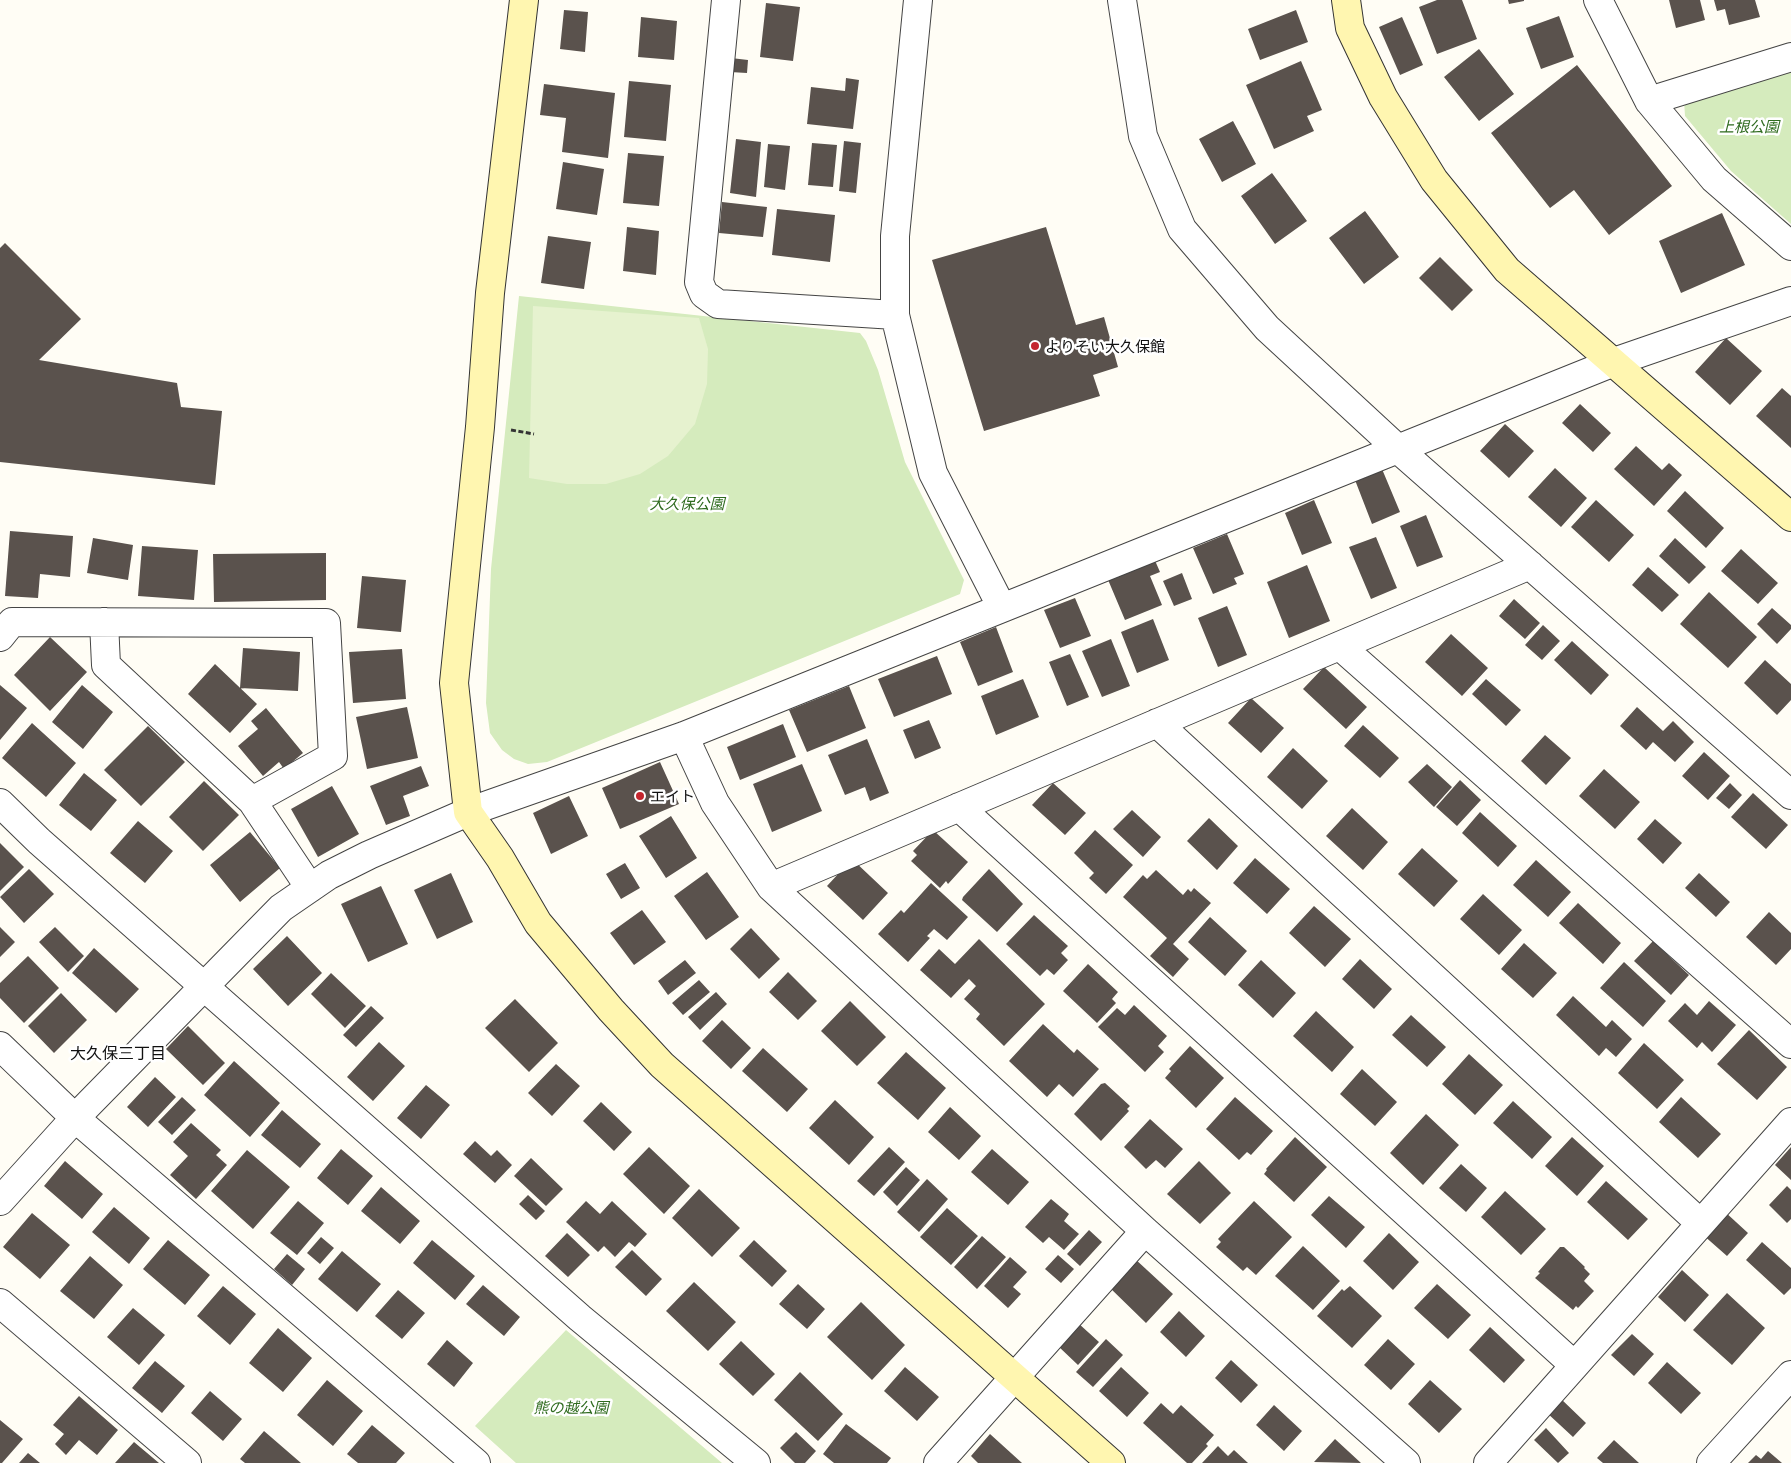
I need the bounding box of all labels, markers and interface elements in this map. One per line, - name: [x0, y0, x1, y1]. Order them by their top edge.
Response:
- park label: 上根公園: [1719, 117, 1779, 135]
- place label: よりそい大久保館: [1045, 337, 1165, 355]
- marker: よりそい大久保館: [1029, 340, 1041, 352]
- park label: 大久保公園: [650, 494, 724, 512]
- place label: エイト: [650, 787, 695, 805]
- marker: エイト: [634, 790, 646, 802]
- district label: 大久保三丁目: [70, 1043, 166, 1063]
- park label: 熊の越公園: [534, 1398, 608, 1416]

